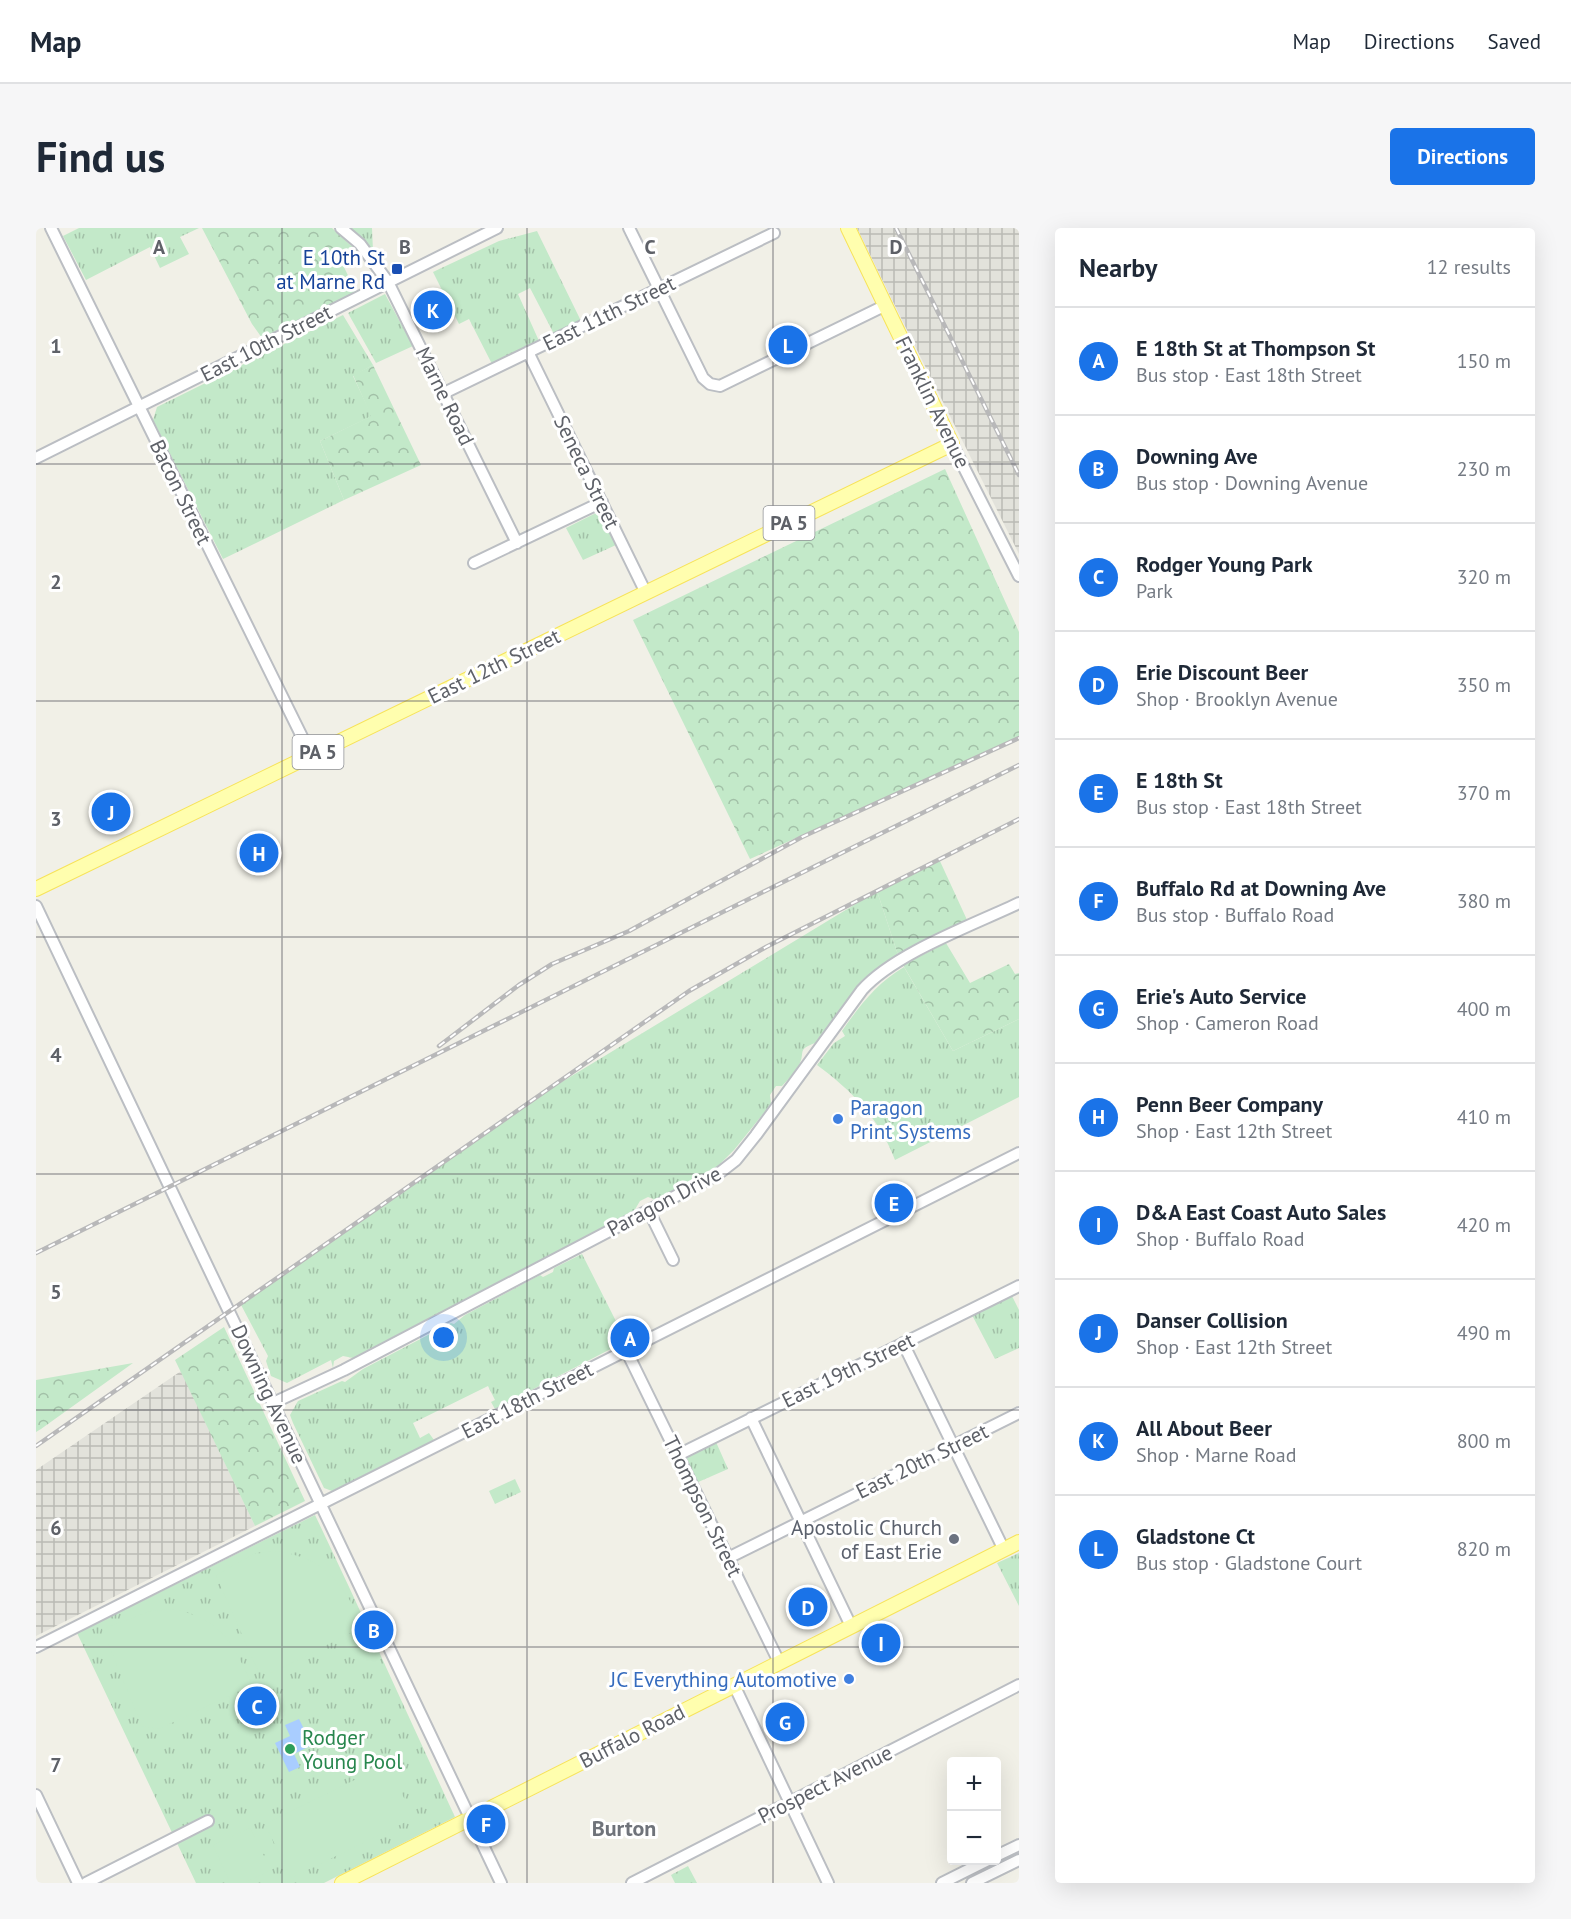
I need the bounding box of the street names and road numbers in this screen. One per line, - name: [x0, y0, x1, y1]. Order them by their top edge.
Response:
- street label: East 11th Street: [538, 269, 680, 357]
- street label: East 10th Street: [196, 298, 336, 388]
- street label: Franklin Avenue: [889, 331, 977, 473]
- street label: Marne Road: [410, 342, 480, 450]
- street label: Seneca Street: [548, 411, 626, 533]
- street label: Bacon Street: [144, 435, 218, 549]
- road number: PA 5: [764, 506, 814, 540]
- street label: East 12th Street: [423, 622, 565, 710]
- road number: PA 5: [292, 735, 344, 769]
- street label: Paragon Drive: [602, 1160, 726, 1242]
- street label: Downing Avenue: [225, 1320, 313, 1468]
- street label: East 19th Street: [777, 1326, 919, 1414]
- street label: East 18th Street: [457, 1355, 597, 1445]
- street label: East 20th Street: [851, 1417, 993, 1505]
- street label: Thompson Street: [657, 1431, 749, 1581]
- street label: Buffalo Road: [575, 1698, 689, 1774]
- street label: Prospect Avenue: [753, 1739, 897, 1829]

